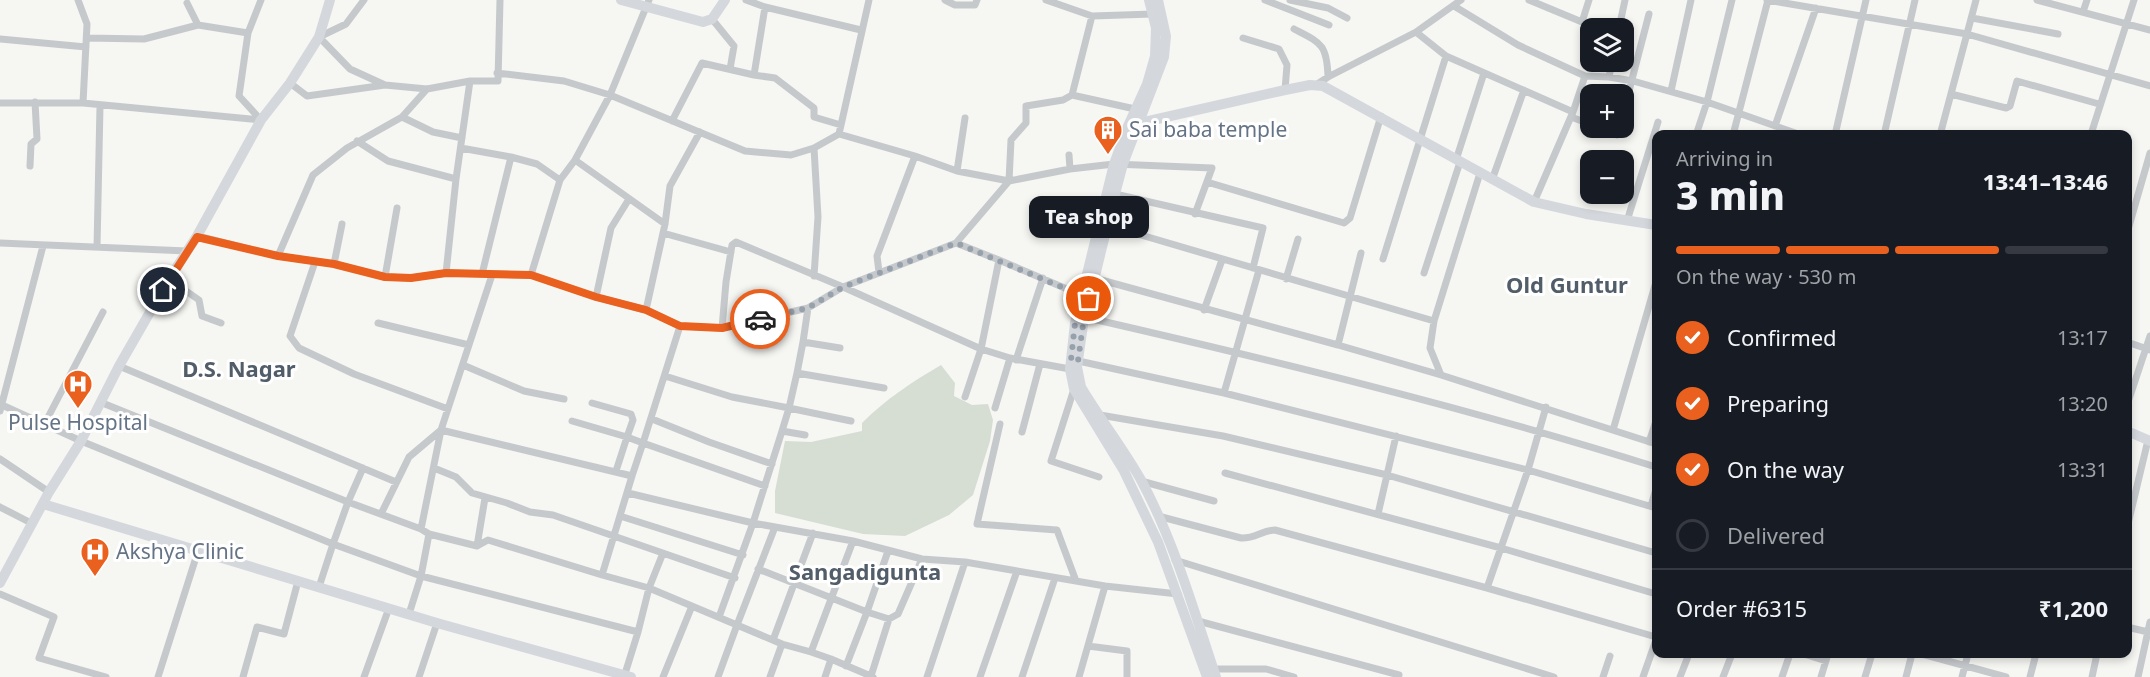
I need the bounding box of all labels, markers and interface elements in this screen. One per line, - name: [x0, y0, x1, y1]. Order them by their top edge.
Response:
- map controls: [1580, 18, 1634, 204]
- button: layers: [1580, 18, 1634, 72]
- button: +: [1580, 84, 1634, 138]
- building icon: Sai baba temple: [1092, 114, 1124, 156]
- place label: Sai baba temple: [1129, 115, 1287, 143]
- text: Arriving in: [1676, 145, 1773, 172]
- button: −: [1580, 150, 1634, 204]
- text: 13:41–13:46: [1983, 166, 2108, 196]
- text: 3 min: [1676, 168, 1785, 221]
- callout: Tea shop: [1029, 197, 1149, 239]
- text: Tea shop: [1045, 203, 1133, 230]
- text: On the way · 530 m: [1676, 263, 1856, 290]
- pin: [137, 264, 188, 315]
- district label: Old Guntur: [1506, 269, 1628, 299]
- icon: home: [146, 273, 179, 306]
- pin: [1063, 273, 1114, 324]
- icon: bag: [1072, 282, 1105, 315]
- courier: [730, 289, 790, 349]
- icon: car: [744, 303, 777, 336]
- icon: check: [1676, 321, 1709, 354]
- text: Confirmed: [1727, 322, 1837, 352]
- text: 13:17: [2057, 324, 2108, 351]
- district label: D.S. Nagar: [182, 353, 296, 383]
- hospital icon: Pulse Hospital: [62, 368, 94, 410]
- icon: check: [1676, 387, 1709, 420]
- text: Preparing: [1727, 388, 1829, 418]
- text: 13:20: [2057, 390, 2108, 417]
- place label: Pulse Hospital: [8, 408, 148, 436]
- icon: check: [1676, 453, 1709, 486]
- text: On the way: [1727, 454, 1844, 484]
- text: 13:31: [2057, 456, 2108, 483]
- text: Delivered: [1727, 520, 1825, 550]
- hospital icon: Akshya Clinic: [79, 536, 111, 578]
- place label: Akshya Clinic: [116, 537, 244, 565]
- district label: Sangadigunta: [789, 556, 941, 586]
- text: Order #6315: [1676, 593, 1807, 623]
- text: ₹1,200: [2039, 593, 2108, 623]

